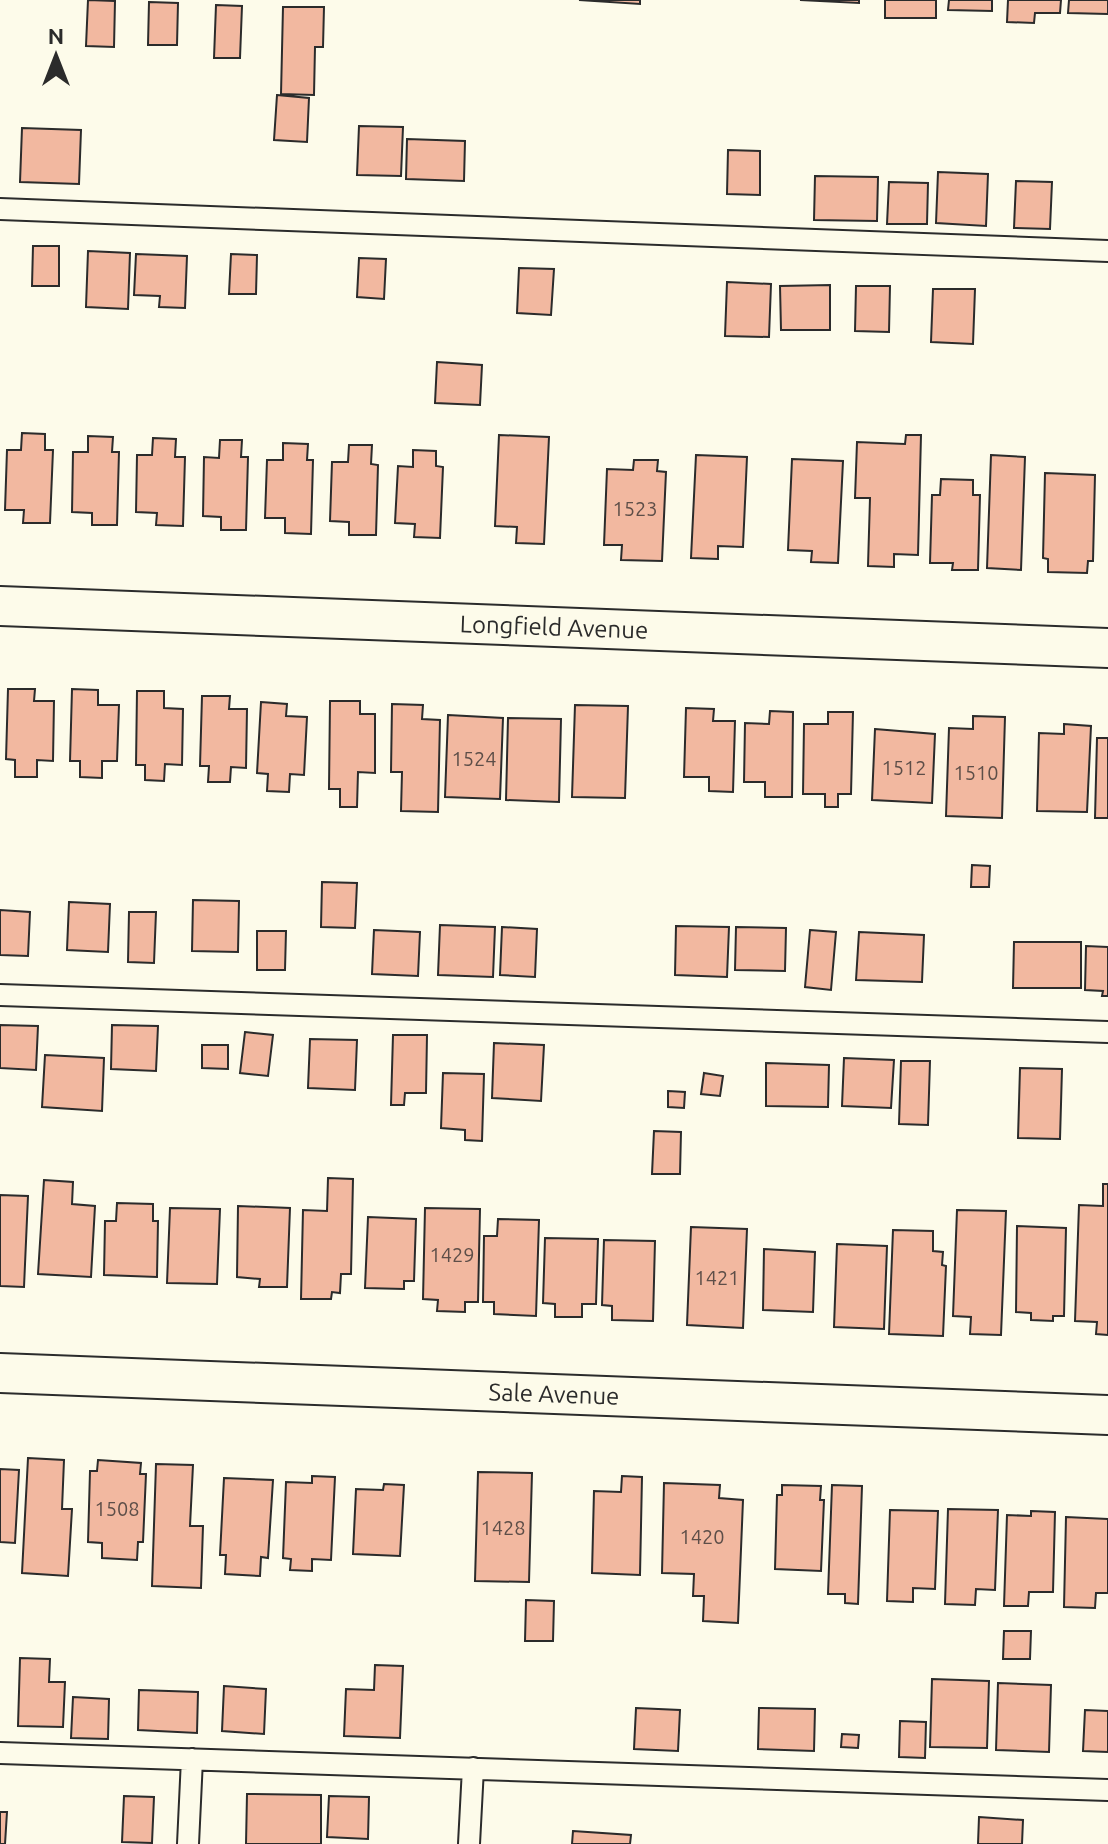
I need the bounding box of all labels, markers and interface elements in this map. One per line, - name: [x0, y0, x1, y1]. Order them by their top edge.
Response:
- north arrow: [16, 16, 96, 96]
- text: N: [48, 23, 64, 48]
- house number: 1523: [612, 497, 658, 520]
- street label: Longfield Avenue: [459, 610, 649, 644]
- house number: 1524: [451, 747, 497, 770]
- house number: 1512: [881, 756, 927, 779]
- house number: 1510: [953, 761, 999, 784]
- house number: 1429: [429, 1243, 475, 1266]
- house number: 1421: [694, 1266, 740, 1289]
- street label: Sale Avenue: [488, 1378, 620, 1410]
- house number: 1508: [94, 1497, 140, 1520]
- house number: 1428: [480, 1516, 526, 1539]
- house number: 1420: [679, 1525, 725, 1548]

